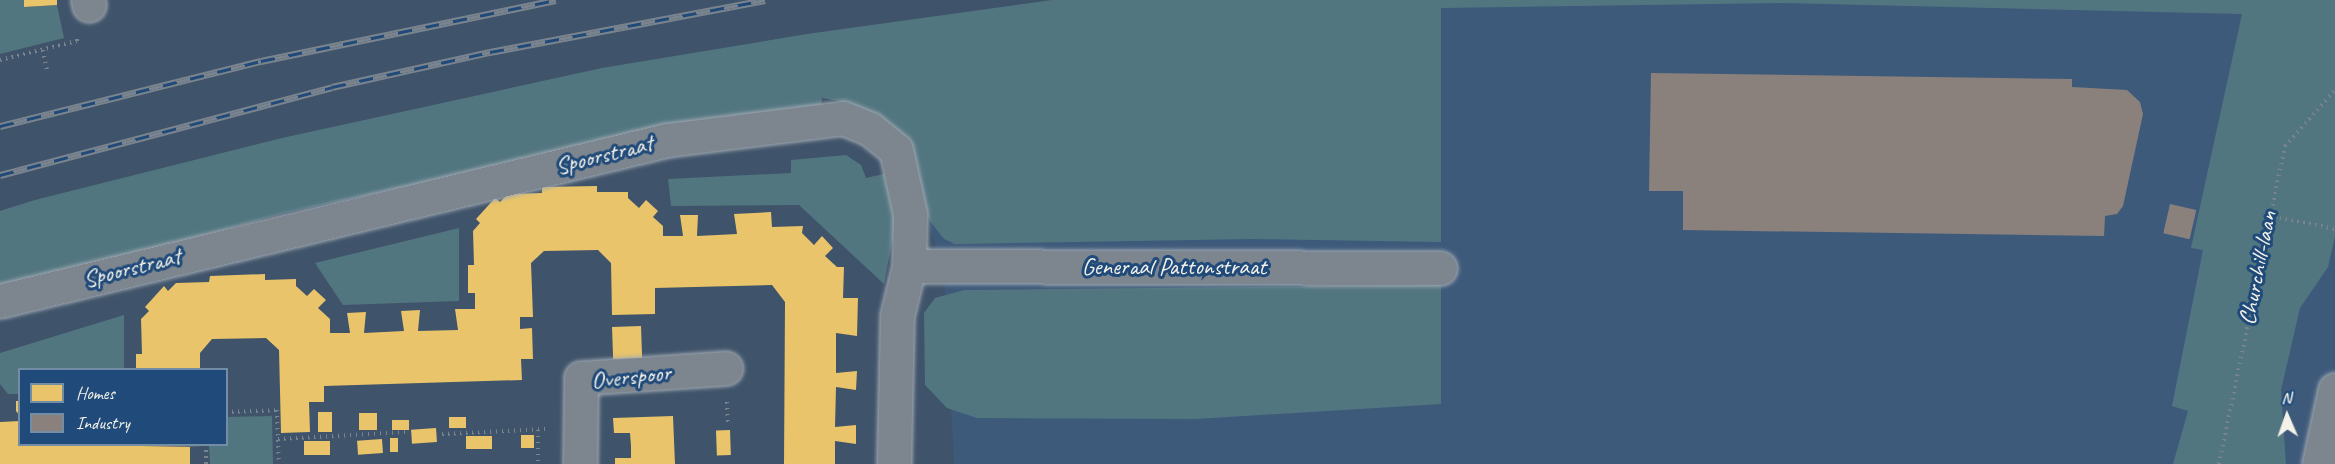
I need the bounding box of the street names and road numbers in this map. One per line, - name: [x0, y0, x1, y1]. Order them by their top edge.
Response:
- street label: Spoorstraat: [552, 129, 656, 181]
- street label: Churchill-laan: [2233, 209, 2283, 327]
- street label: Spoorstraat: [80, 242, 184, 294]
- street label: Generaal Pattonstraat: [1081, 253, 1267, 281]
- street label: Overspoor: [590, 359, 672, 395]

